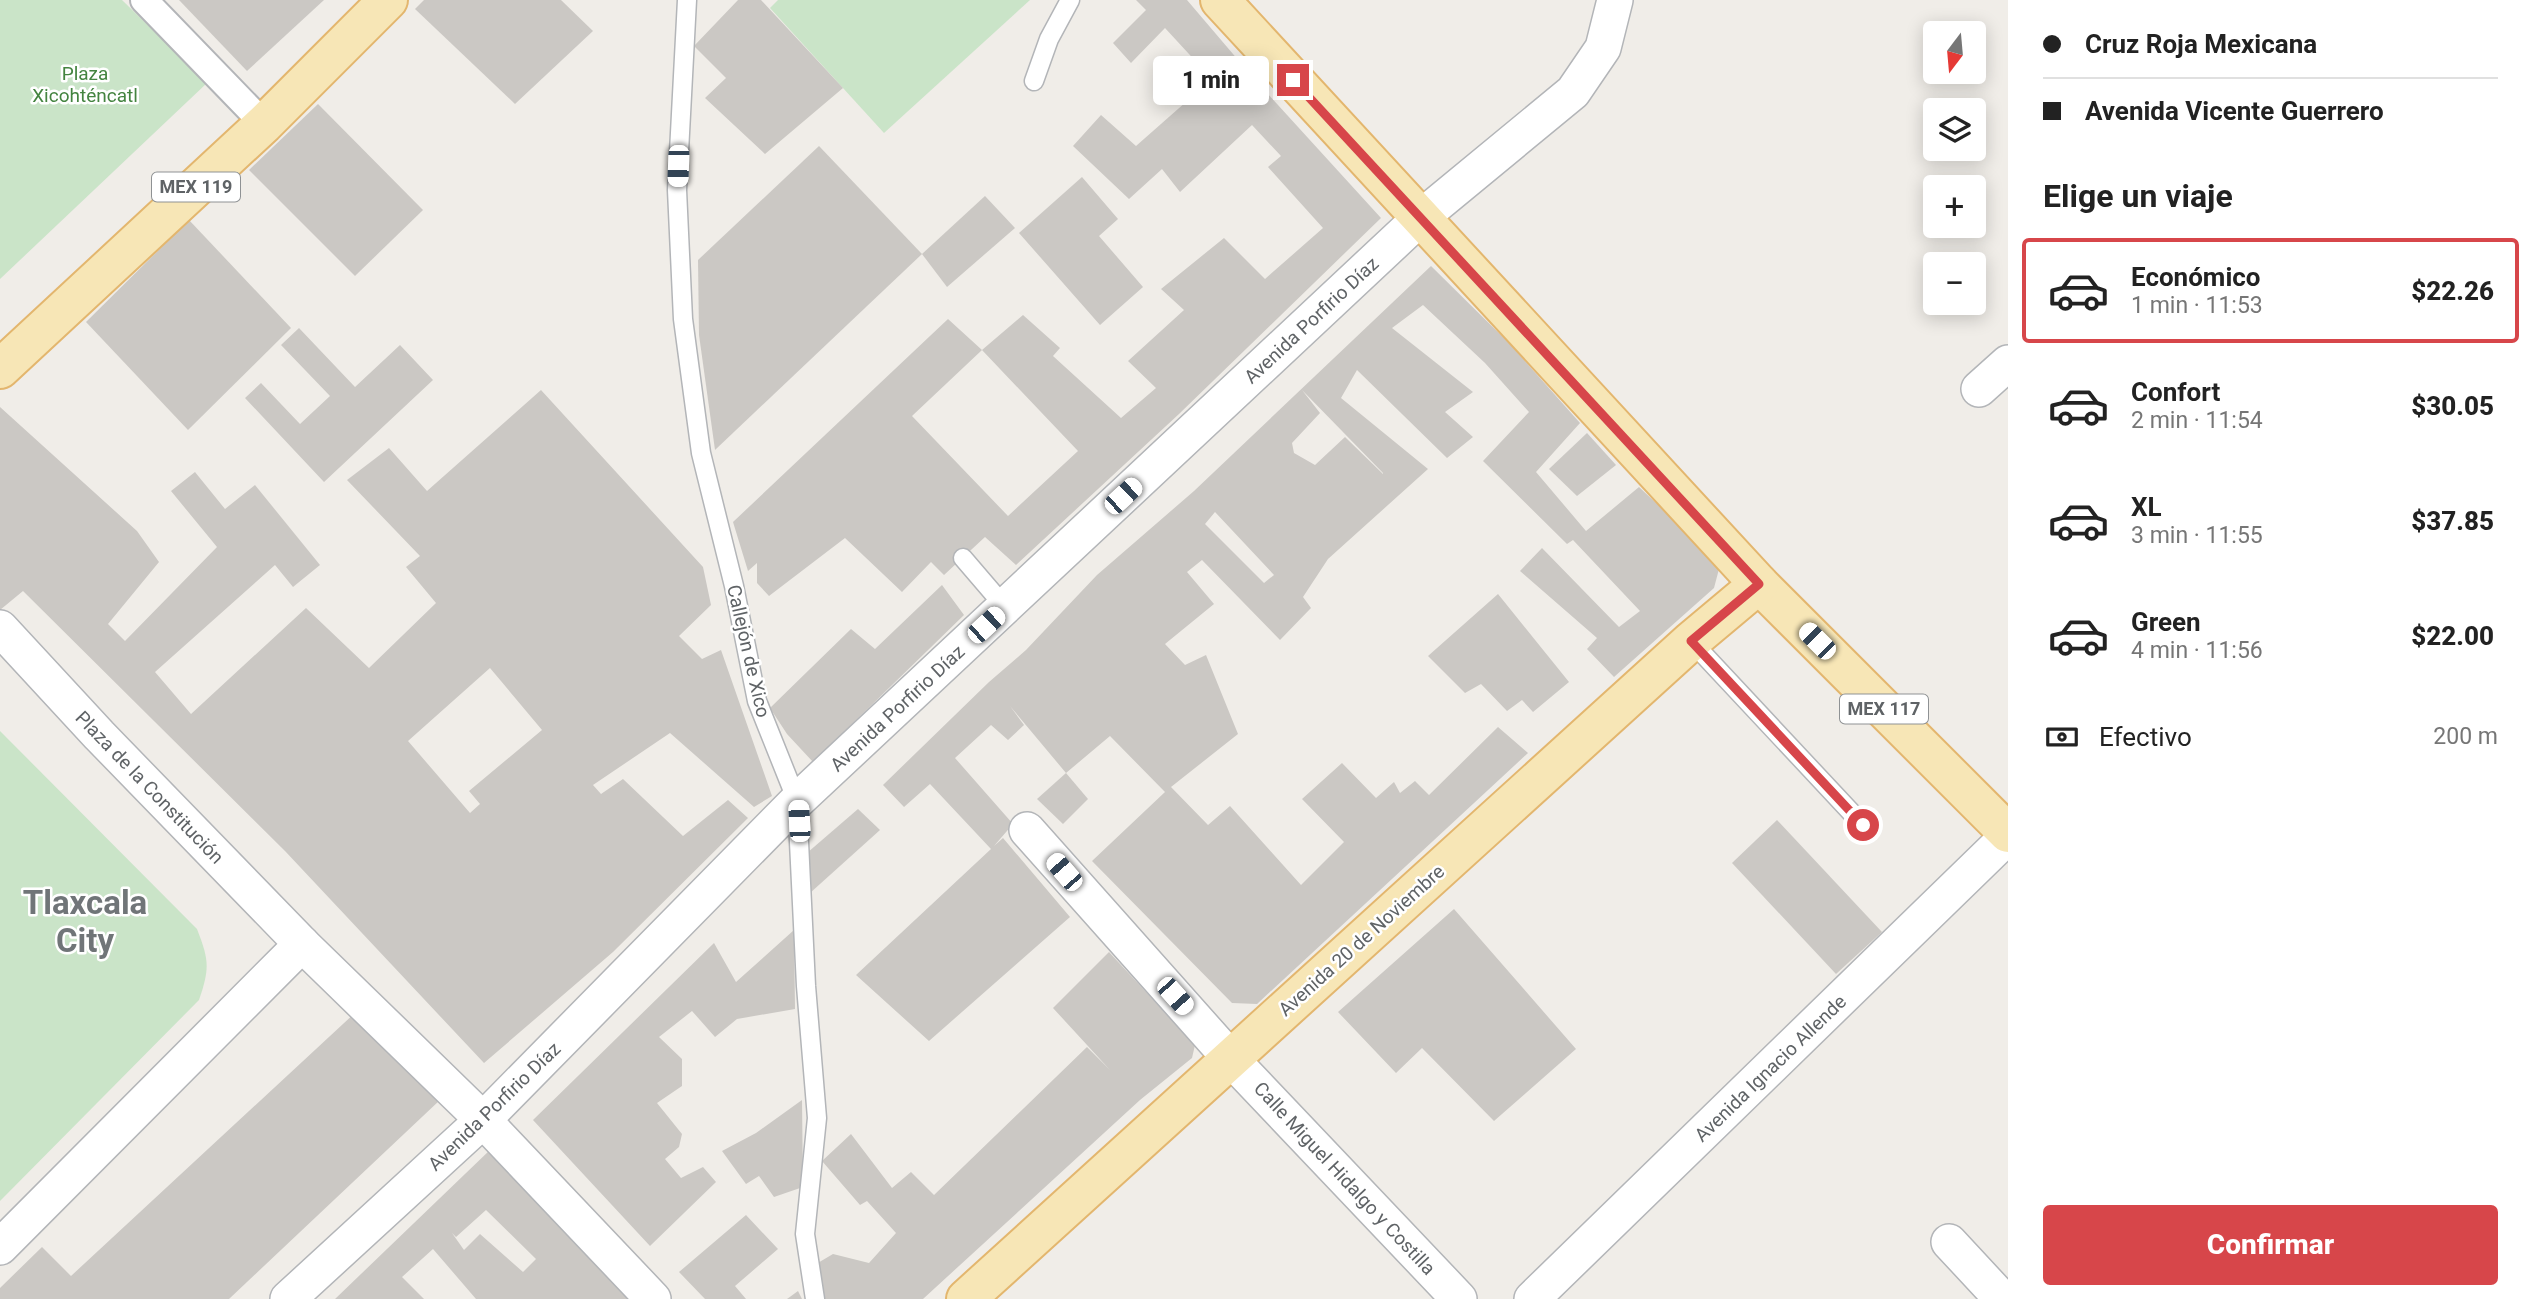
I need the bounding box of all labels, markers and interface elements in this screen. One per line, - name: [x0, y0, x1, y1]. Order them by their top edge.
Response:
- north arrow: [1923, 21, 1986, 84]
- map controls: [1923, 21, 1986, 315]
- text: Cruz Roja Mexicana: [2085, 29, 2317, 59]
- callout: 1 min: [1153, 56, 1268, 104]
- park label: Plaza Xicohténcatl: [32, 62, 138, 107]
- route end: [1277, 64, 1309, 96]
- text: 1 min: [1182, 67, 1240, 94]
- text: Avenida Vicente Guerrero: [2085, 96, 2384, 126]
- button: layers: [1923, 98, 1986, 161]
- car: [667, 145, 690, 187]
- road number: MEX 119: [152, 172, 240, 202]
- button: +: [1923, 175, 1986, 238]
- text: Elige un viaje: [2043, 177, 2233, 215]
- street label: Avenida Porfirio Díaz: [1239, 252, 1383, 389]
- button: −: [1923, 252, 1986, 315]
- icon: car: [2047, 259, 2110, 322]
- text: Económico: [2131, 262, 2260, 292]
- text: $22.26: [2411, 276, 2494, 306]
- text: 1 min · 11:53: [2131, 292, 2263, 319]
- icon: car: [2047, 374, 2110, 437]
- text: Confort: [2131, 377, 2220, 407]
- text: $30.05: [2411, 391, 2494, 421]
- text: 2 min · 11:54: [2131, 407, 2263, 434]
- car: [1101, 474, 1146, 518]
- icon: car: [2047, 489, 2110, 552]
- text: XL: [2131, 492, 2162, 522]
- text: $37.85: [2411, 506, 2494, 536]
- text: 3 min · 11:55: [2131, 522, 2263, 549]
- street label: Callejón de Xico: [722, 583, 775, 720]
- car: [964, 603, 1009, 647]
- icon: car: [2047, 604, 2110, 667]
- text: Green: [2131, 607, 2201, 637]
- car: [1795, 619, 1840, 663]
- text: $22.00: [2411, 621, 2494, 651]
- text: 4 min · 11:56: [2131, 637, 2263, 664]
- street label: Avenida Porfirio Díaz: [825, 640, 969, 777]
- road number: MEX 117: [1840, 694, 1928, 724]
- street label: Plaza de la Constitución: [71, 706, 229, 869]
- icon: cash: [2043, 718, 2081, 756]
- text: Efectivo: [2099, 722, 2192, 752]
- text: 200 m: [2433, 723, 2498, 750]
- car: [788, 799, 811, 843]
- route start: [1847, 809, 1879, 841]
- car: [1043, 849, 1086, 895]
- street label: Avenida 20 de Noviembre: [1274, 860, 1449, 1021]
- district label: Tlaxcala City: [23, 883, 147, 960]
- car: [1154, 973, 1197, 1019]
- street label: Avenida Ignacio Allende: [1690, 990, 1851, 1147]
- street label: Avenida Porfirio Díaz: [423, 1037, 565, 1175]
- street label: Calle Miguel Hidalgo y Costilla: [1249, 1077, 1440, 1280]
- button: Confirmar: [2043, 1205, 2498, 1285]

